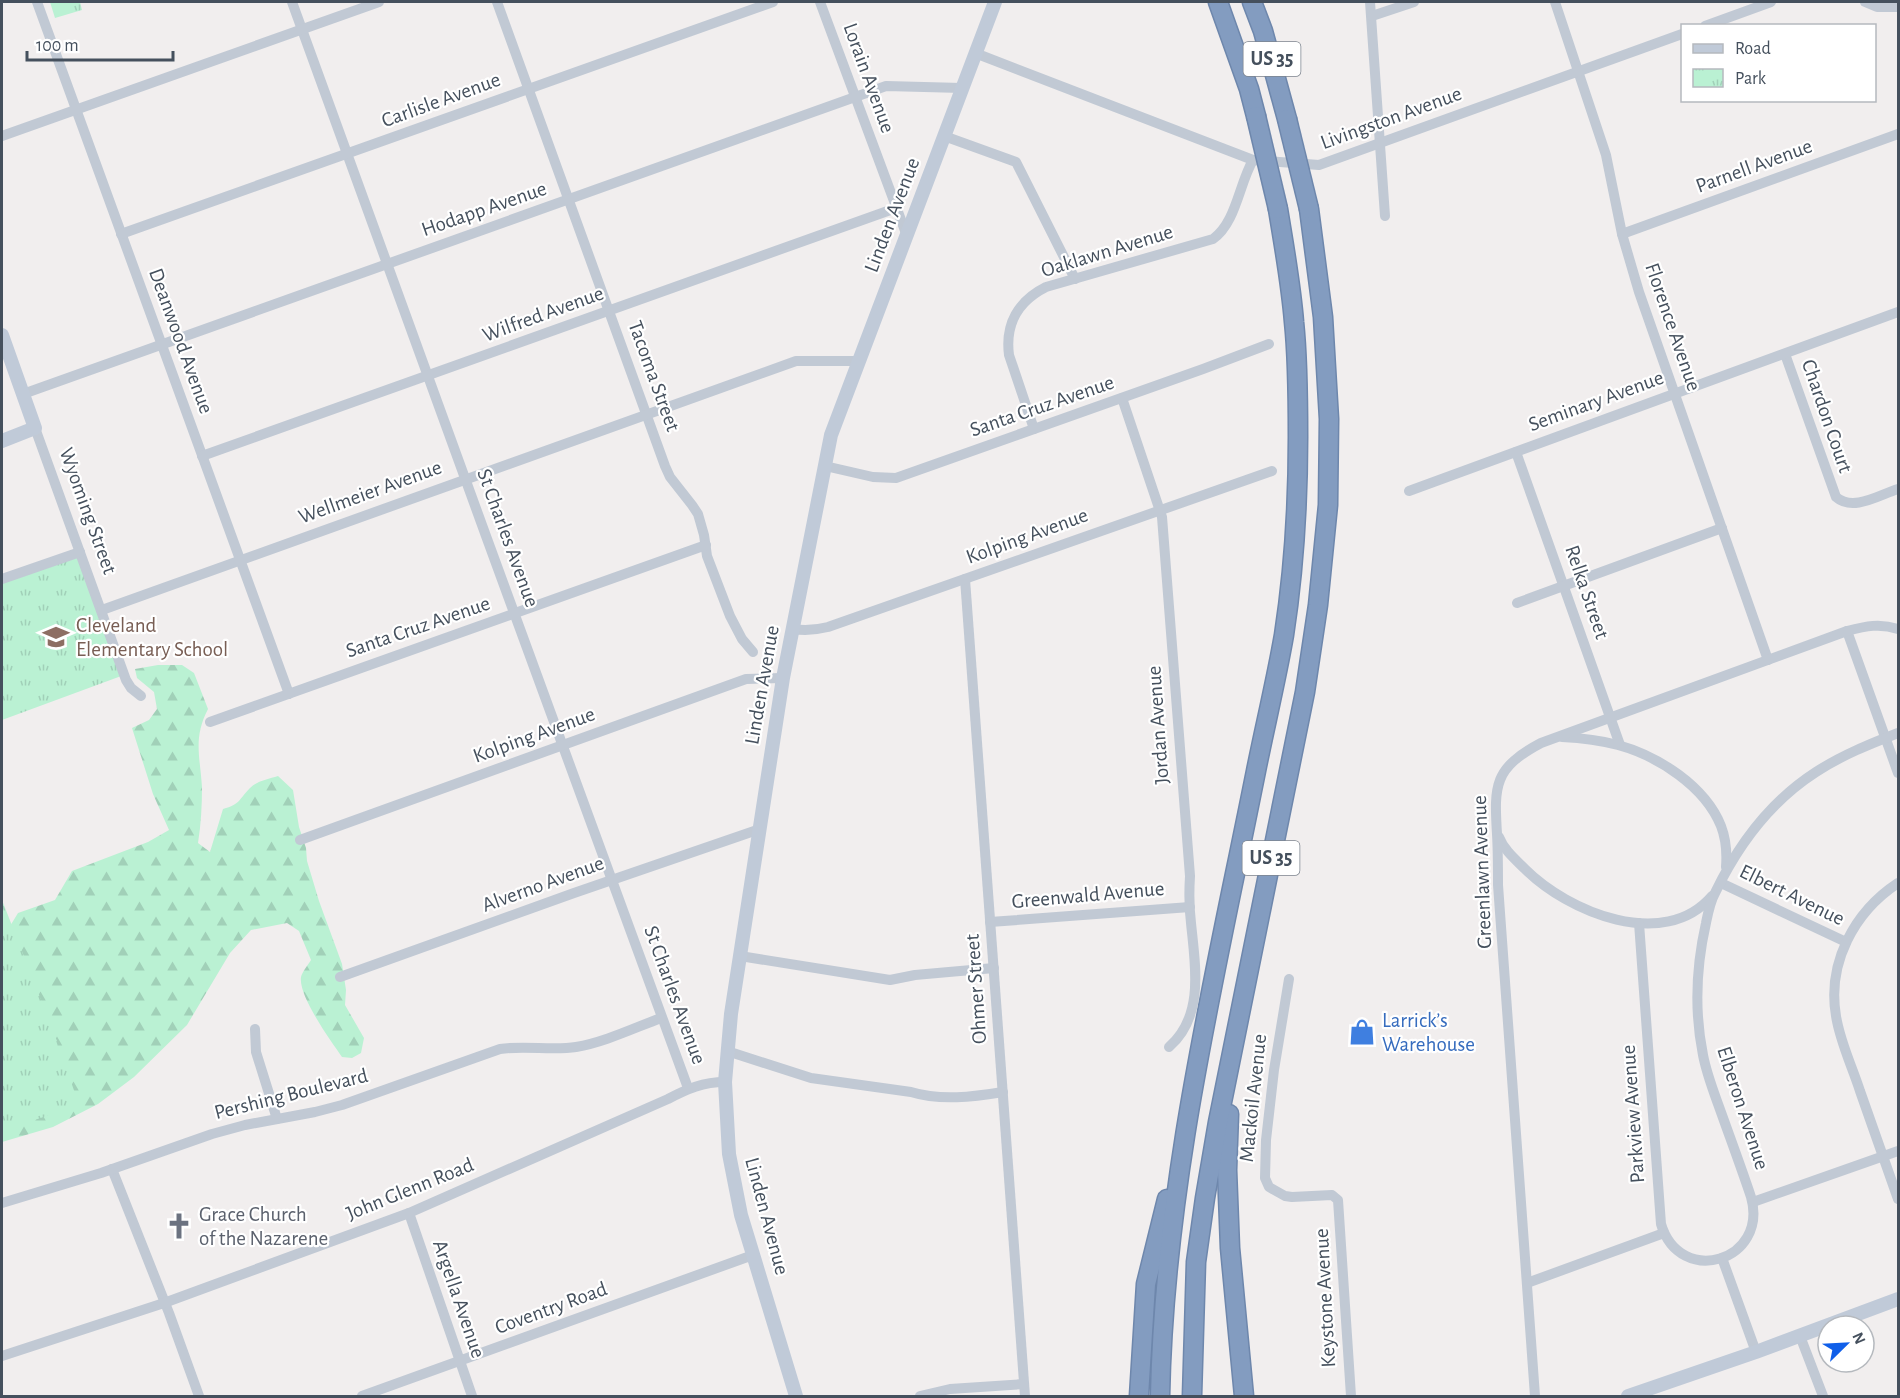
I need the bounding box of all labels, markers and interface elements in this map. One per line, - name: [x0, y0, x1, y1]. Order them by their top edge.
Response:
- street label: Lorain Avenue: [839, 20, 899, 136]
- scale bar: [27, 24, 172, 62]
- legend: [1681, 24, 1876, 102]
- text: 100 m: [36, 37, 79, 55]
- text: Road: [1735, 40, 1771, 58]
- road number: US 35: [1244, 42, 1300, 76]
- street label: Carlisle Avenue: [379, 69, 503, 131]
- text: Park: [1735, 70, 1767, 88]
- street label: Livingston Avenue: [1318, 83, 1464, 153]
- street label: Parnell Avenue: [1693, 135, 1815, 197]
- street label: Linden Avenue: [861, 155, 923, 275]
- street label: Hodapp Avenue: [419, 178, 549, 240]
- street label: Oaklawn Avenue: [1038, 221, 1176, 281]
- street label: Florence Avenue: [1641, 260, 1705, 394]
- street label: Deanwood Avenue: [145, 265, 217, 417]
- street label: Wilfred Avenue: [480, 282, 606, 346]
- street label: Tacoma Street: [624, 318, 684, 434]
- street label: Chardon Court: [1798, 357, 1856, 476]
- street label: Seminary Avenue: [1526, 367, 1666, 435]
- street label: Santa Cruz Avenue: [967, 371, 1117, 441]
- street label: Wyoming Street: [55, 445, 121, 577]
- street label: Wellmeier Avenue: [296, 456, 444, 528]
- street label: St Charles Avenue: [473, 466, 543, 610]
- street label: Kolping Avenue: [963, 504, 1091, 568]
- street label: Relka Street: [1561, 542, 1613, 642]
- street label: Santa Cruz Avenue: [343, 592, 493, 662]
- place label: Cleveland Elementary School: [76, 615, 228, 660]
- school or university icon: Cleveland Elementary School: [41, 622, 71, 652]
- street label: Linden Avenue: [741, 624, 783, 746]
- street label: Jordan Avenue: [1143, 665, 1173, 785]
- street label: Kolping Avenue: [470, 703, 598, 767]
- street label: Greenlawn Avenue: [1469, 795, 1495, 949]
- road number: US 35: [1242, 841, 1300, 875]
- street label: Alverno Avenue: [479, 852, 607, 916]
- street label: Elbert Avenue: [1736, 861, 1848, 929]
- street label: Greenwald Avenue: [1011, 878, 1165, 912]
- street label: St Charles Avenue: [640, 923, 710, 1067]
- street label: Ohmer Street: [962, 933, 990, 1045]
- place label: Larrick’s Warehouse: [1382, 1010, 1475, 1055]
- shop icon: Larrick’s Warehouse: [1347, 1017, 1377, 1047]
- street label: Mackoil Avenue: [1236, 1033, 1270, 1163]
- street label: Parkview Avenue: [1618, 1044, 1648, 1184]
- street label: Elberon Avenue: [1713, 1044, 1773, 1172]
- street label: Pershing Boulevard: [212, 1065, 370, 1123]
- street label: John Glenn Road: [343, 1154, 477, 1224]
- street label: Linden Avenue: [741, 1155, 793, 1277]
- place label: Grace Church of the Nazarene: [199, 1204, 328, 1249]
- church icon: Grace Church of the Nazarene: [164, 1211, 194, 1241]
- street label: Keystone Avenue: [1311, 1228, 1339, 1368]
- street label: Argella Avenue: [429, 1237, 489, 1361]
- street label: Coventry Road: [492, 1278, 610, 1338]
- north arrow: [1816, 1314, 1876, 1374]
- text: N: [1849, 1330, 1868, 1347]

